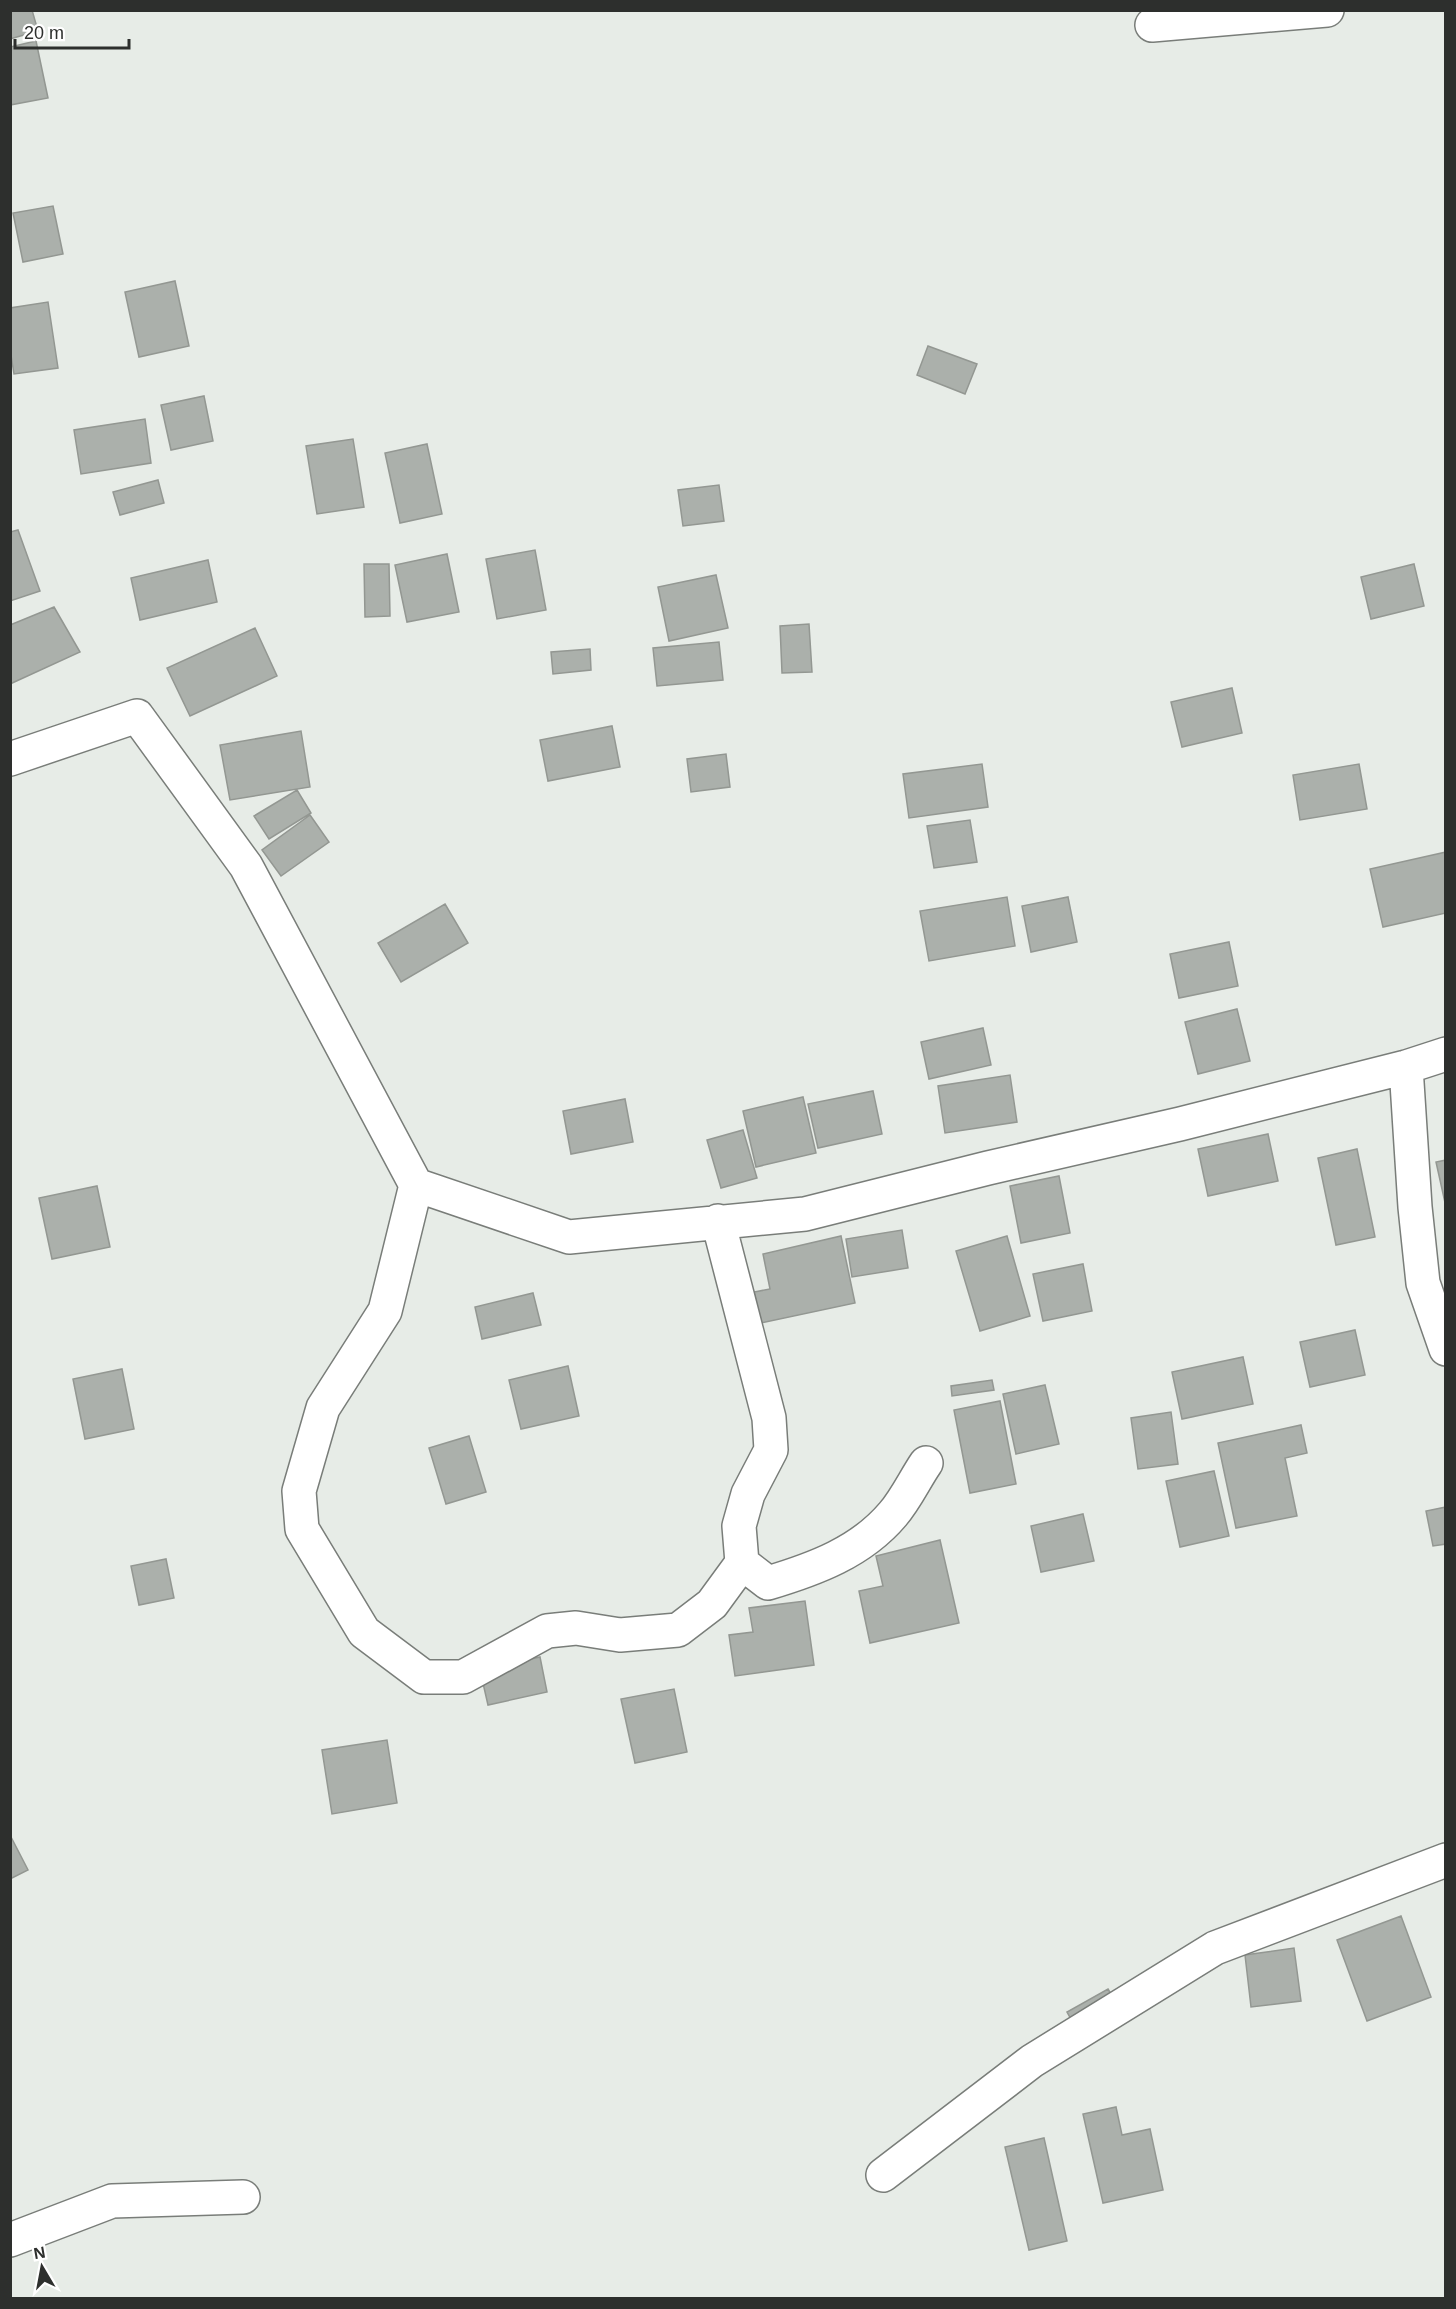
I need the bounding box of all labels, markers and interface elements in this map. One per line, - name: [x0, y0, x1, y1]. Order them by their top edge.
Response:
- scale bar: [15, 12, 129, 50]
- text: 20 m: [24, 23, 64, 43]
- north arrow: [12, 2237, 72, 2297]
- text: N: [32, 2243, 47, 2262]

